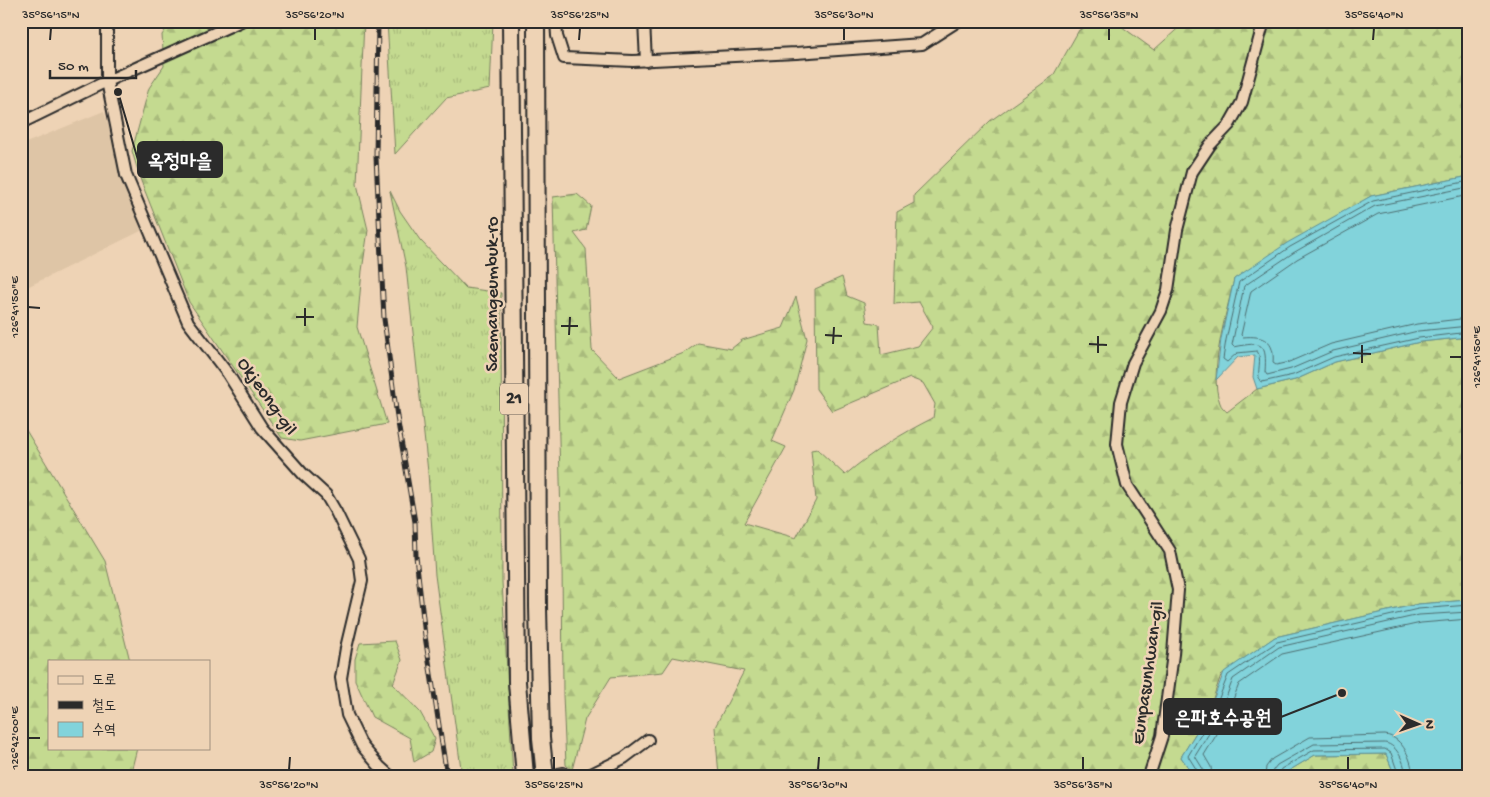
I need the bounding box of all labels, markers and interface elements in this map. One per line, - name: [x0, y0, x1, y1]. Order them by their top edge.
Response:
- text: 35°56'15"N: [21, 9, 80, 23]
- text: 35°56'20"N: [285, 9, 345, 23]
- text: 35°56'25"N: [550, 9, 609, 23]
- text: 35°56'30"N: [813, 9, 874, 23]
- text: 35°56'35"N: [1079, 9, 1139, 23]
- text: 35°56'40"N: [1344, 9, 1404, 23]
- scale bar: [50, 48, 136, 80]
- text: 50 m: [58, 58, 89, 76]
- callout: 옥정마을: [138, 142, 222, 177]
- text: 옥정마을: [148, 152, 212, 175]
- street label: Saemangeumbuk-ro: [482, 216, 505, 372]
- text: 126°41'50"E: [9, 276, 23, 339]
- text: 126°41'50"E: [1471, 326, 1485, 389]
- street label: Okjeong-gil: [231, 354, 301, 440]
- road number: 21: [500, 384, 528, 414]
- street label: Eunpasunhwan-gil: [1128, 600, 1170, 746]
- legend: [48, 660, 210, 750]
- text: 도로: [92, 672, 116, 690]
- text: 철도: [92, 698, 116, 716]
- callout: 은파호수공원: [1164, 699, 1281, 734]
- north arrow: [1392, 700, 1442, 750]
- text: 126°42'00"E: [9, 706, 23, 770]
- text: 은파호수공원: [1175, 708, 1271, 732]
- text: N: [1420, 720, 1437, 729]
- text: 수역: [92, 722, 116, 740]
- text: 35°56'20"N: [259, 779, 319, 793]
- text: 35°56'25"N: [524, 779, 583, 793]
- text: 35°56'30"N: [787, 779, 848, 793]
- text: 35°56'35"N: [1053, 779, 1113, 793]
- text: 35°56'40"N: [1318, 779, 1378, 793]

